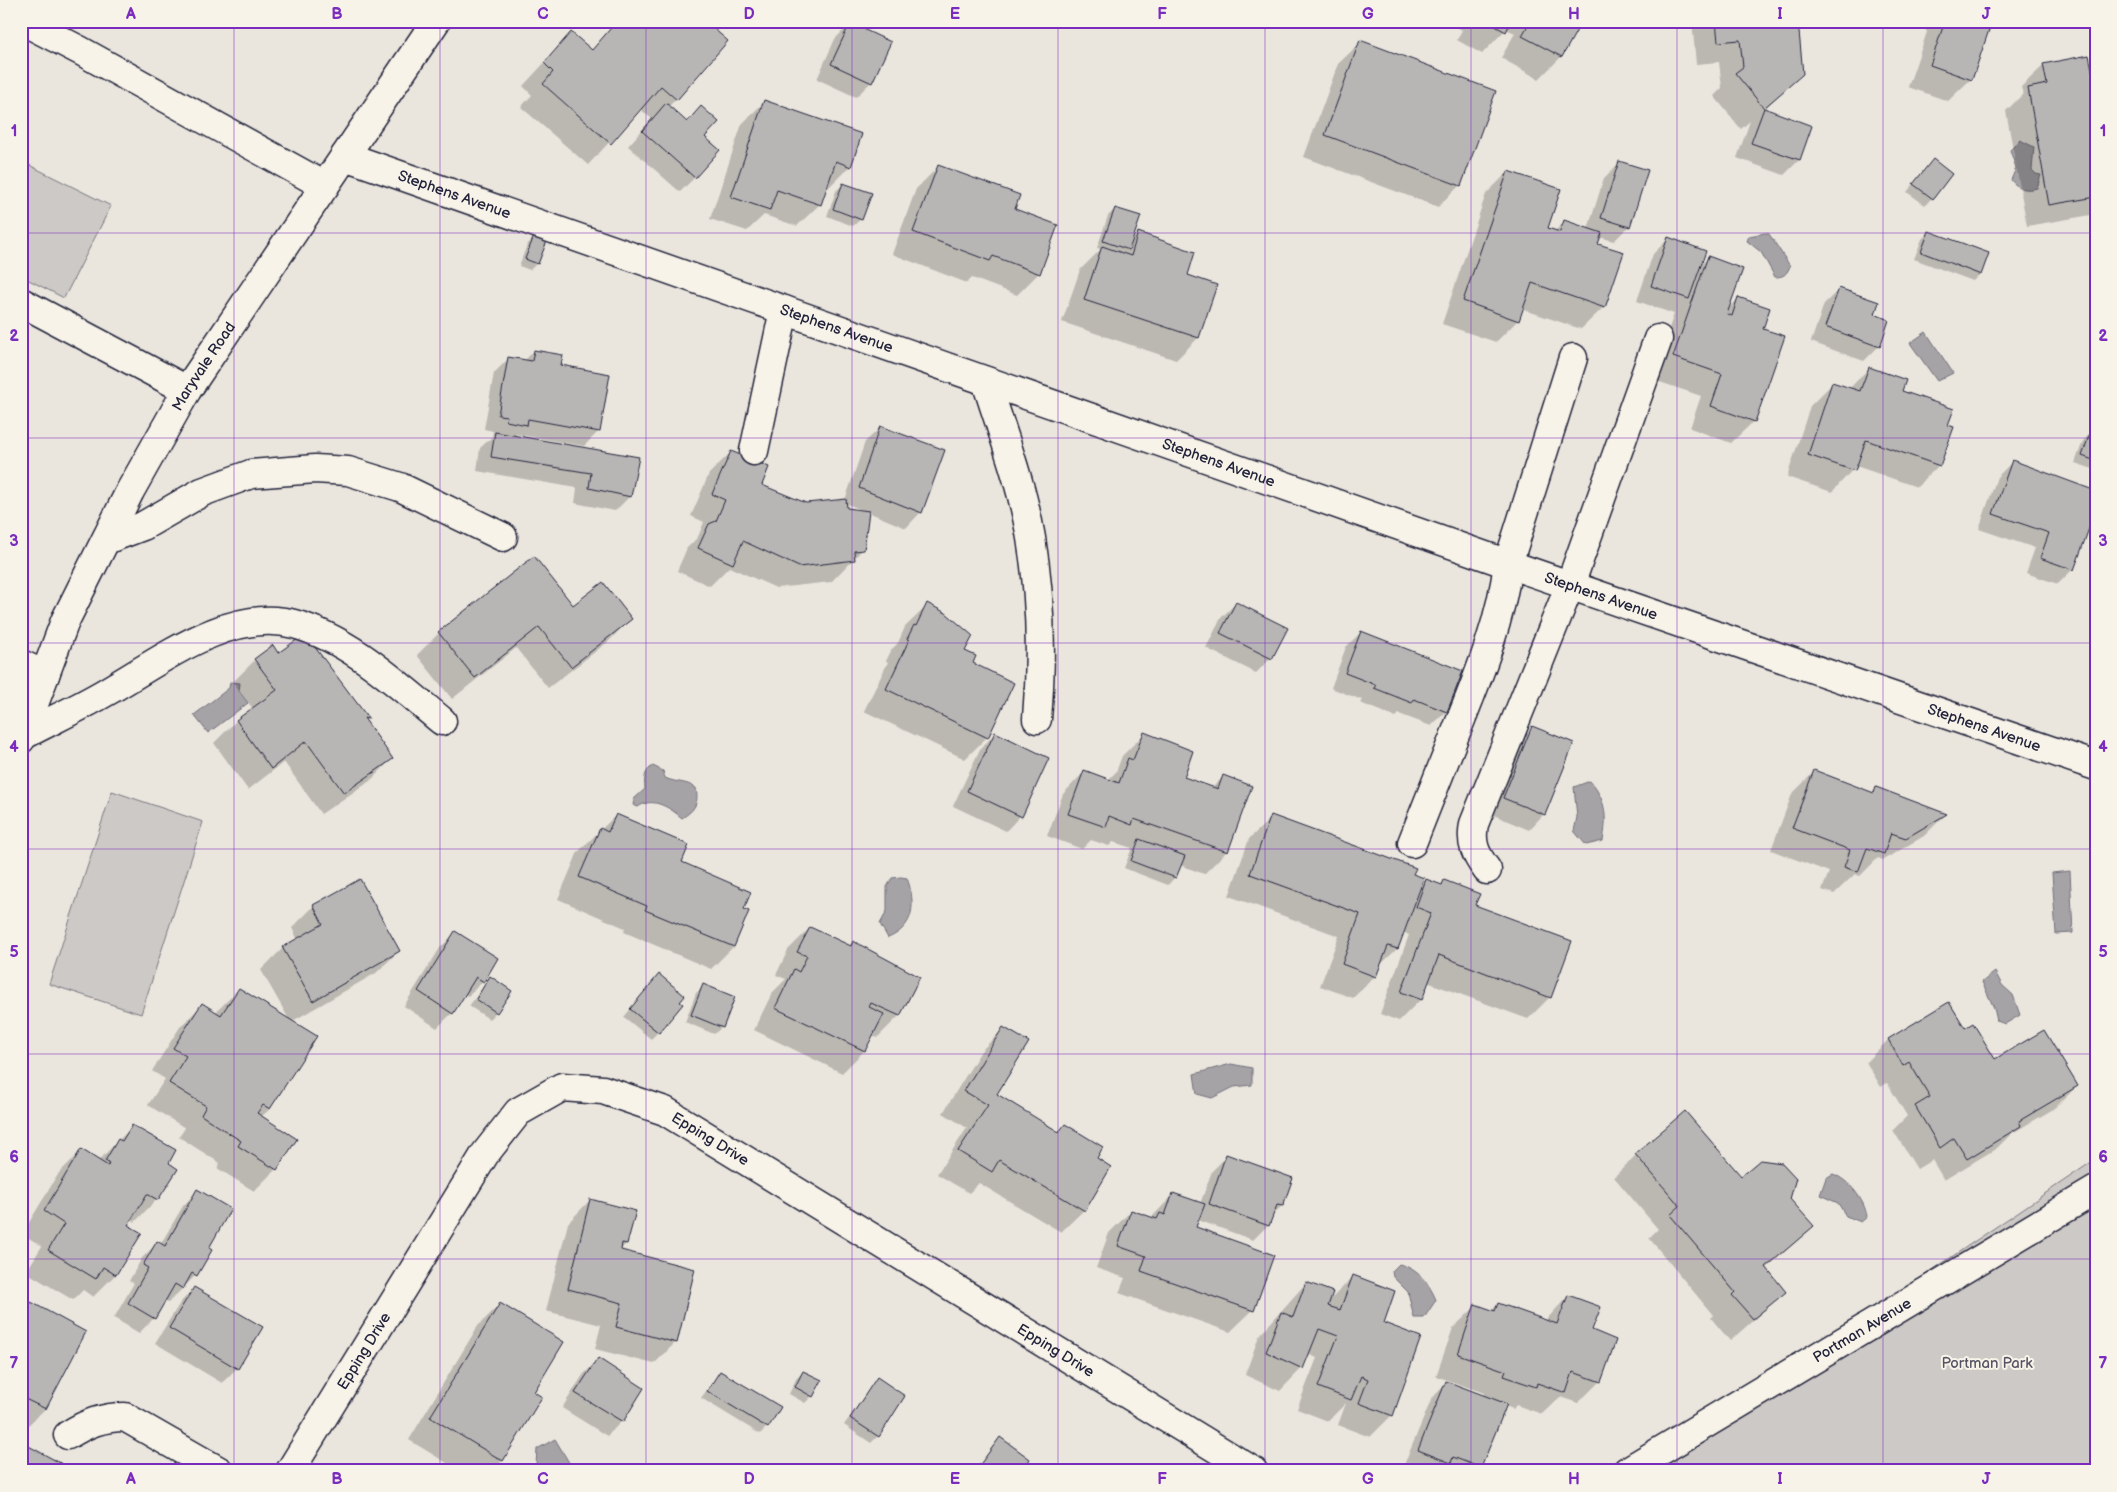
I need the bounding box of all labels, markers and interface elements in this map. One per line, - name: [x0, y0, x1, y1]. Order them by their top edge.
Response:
- text: A: [125, 5, 136, 24]
- text: B: [331, 5, 343, 24]
- text: C: [537, 5, 549, 24]
- text: D: [743, 5, 755, 24]
- text: E: [950, 5, 960, 24]
- text: F: [1157, 5, 1167, 24]
- text: G: [1362, 5, 1374, 24]
- text: H: [1568, 5, 1580, 24]
- text: I: [1777, 5, 1783, 24]
- text: J: [1982, 5, 1991, 24]
- text: 1: [11, 122, 17, 141]
- text: 1: [2100, 122, 2106, 141]
- street label: Stephens Avenue: [395, 166, 513, 223]
- street label: Stephens Avenue: [777, 300, 896, 358]
- street label: Maryvale Road: [168, 319, 240, 415]
- text: 2: [9, 327, 19, 346]
- text: 2: [2098, 327, 2108, 346]
- street label: Stephens Avenue: [1160, 434, 1278, 492]
- text: 3: [9, 532, 19, 551]
- text: 3: [2098, 532, 2108, 551]
- street label: Stephens Avenue: [1542, 568, 1660, 625]
- street label: Stephens Avenue: [1925, 700, 2043, 756]
- text: 4: [9, 738, 19, 757]
- text: 4: [2098, 738, 2108, 757]
- text: 5: [9, 943, 19, 962]
- text: 5: [2098, 943, 2108, 962]
- street label: Epping Drive: [668, 1108, 752, 1170]
- text: 6: [9, 1148, 19, 1167]
- text: 6: [2098, 1148, 2108, 1167]
- street label: Portman Avenue: [1810, 1294, 1915, 1367]
- street label: Epping Drive: [333, 1309, 395, 1393]
- street label: Epping Drive: [1013, 1320, 1098, 1382]
- text: 7: [10, 1354, 19, 1373]
- park label: Portman Park: [1941, 1354, 2033, 1373]
- text: 7: [2099, 1354, 2108, 1373]
- text: A: [125, 1470, 136, 1489]
- text: B: [331, 1470, 343, 1489]
- text: C: [537, 1470, 549, 1489]
- text: D: [743, 1470, 755, 1489]
- text: E: [950, 1470, 960, 1489]
- text: F: [1157, 1470, 1167, 1489]
- text: G: [1362, 1470, 1374, 1489]
- text: H: [1568, 1470, 1580, 1489]
- text: I: [1777, 1470, 1783, 1489]
- text: J: [1982, 1470, 1991, 1489]

